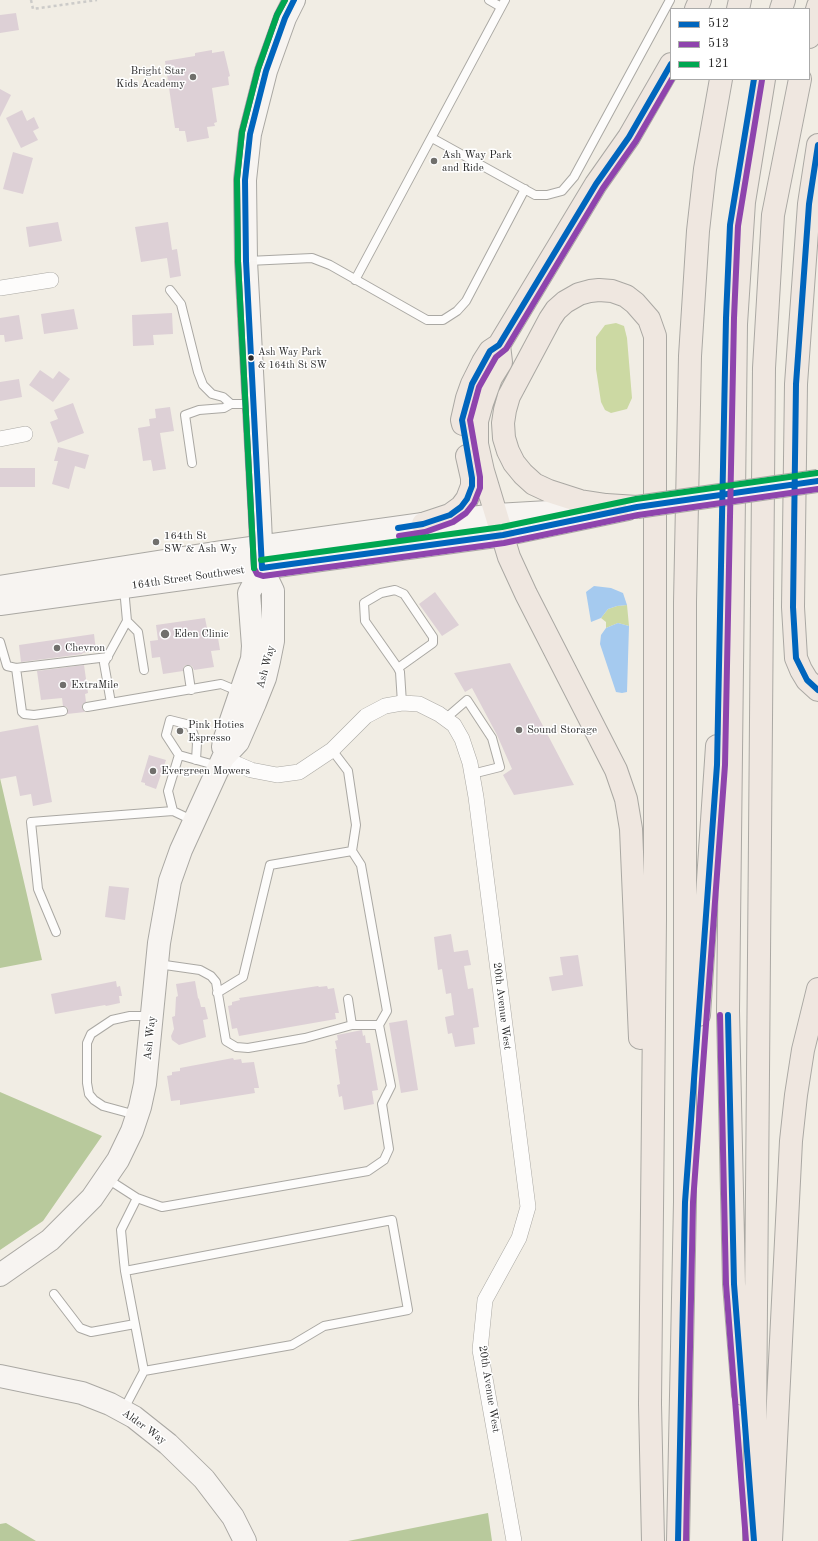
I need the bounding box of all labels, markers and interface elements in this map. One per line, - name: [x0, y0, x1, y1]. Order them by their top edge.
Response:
- legend: [670, 8, 810, 80]
- text: 512: [708, 18, 729, 30]
- text: 513: [708, 38, 729, 50]
- text: 121: [708, 58, 729, 70]
- place label: Bright Star Kids Academy: [116, 64, 185, 90]
- marker: Bright Star Kids Academy: [188, 72, 198, 82]
- place label: Ash Way Park and Ride: [442, 148, 512, 174]
- marker: Ash Way Park and Ride: [429, 156, 439, 166]
- place label: Ash Way Park & 164th St SW: [258, 346, 327, 370]
- marker: Ash Way Park & 164th St SW: [246, 353, 256, 363]
- place label: 164th St SW & Ash Wy: [164, 529, 237, 555]
- marker: 164th St SW & Ash Wy: [151, 537, 161, 547]
- street label: 164th Street Southwest: [131, 564, 245, 592]
- place label: Eden Clinic: [174, 627, 228, 641]
- marker: Eden Clinic: [159, 628, 171, 640]
- place label: Chevron: [65, 641, 105, 655]
- marker: Chevron: [52, 643, 62, 653]
- street label: Ash Way: [254, 644, 278, 690]
- place label: ExtraMile: [71, 678, 118, 692]
- marker: ExtraMile: [58, 680, 68, 690]
- place label: Pink Hoties Espresso: [188, 718, 244, 744]
- place label: Sound Storage: [527, 723, 597, 737]
- marker: Sound Storage: [514, 725, 524, 735]
- marker: Pink Hoties Espresso: [175, 726, 185, 736]
- place label: Evergreen Mowers: [161, 764, 250, 778]
- marker: Evergreen Mowers: [148, 766, 158, 776]
- street label: 20th Avenue West: [490, 961, 514, 1051]
- street label: Ash Way: [141, 1015, 159, 1061]
- street label: 20th Avenue West: [476, 1344, 502, 1434]
- street label: Alder Way: [119, 1406, 169, 1448]

